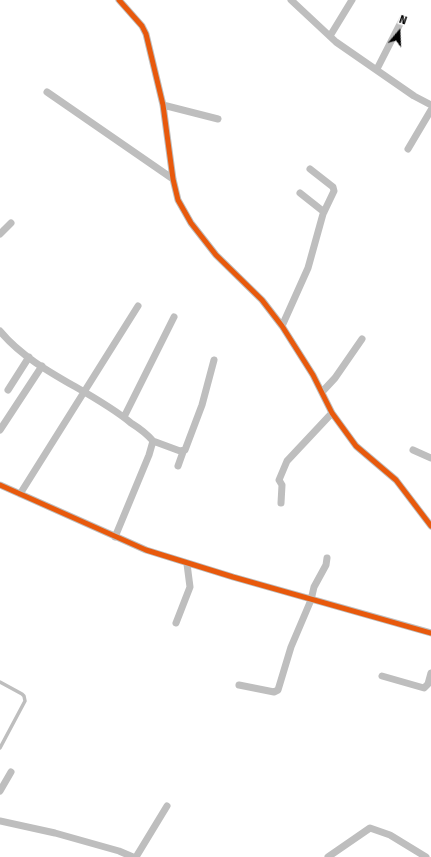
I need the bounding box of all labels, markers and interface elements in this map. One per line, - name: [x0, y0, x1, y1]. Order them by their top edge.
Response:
- north arrow: [379, 12, 419, 52]
- text: N: [397, 13, 409, 28]

